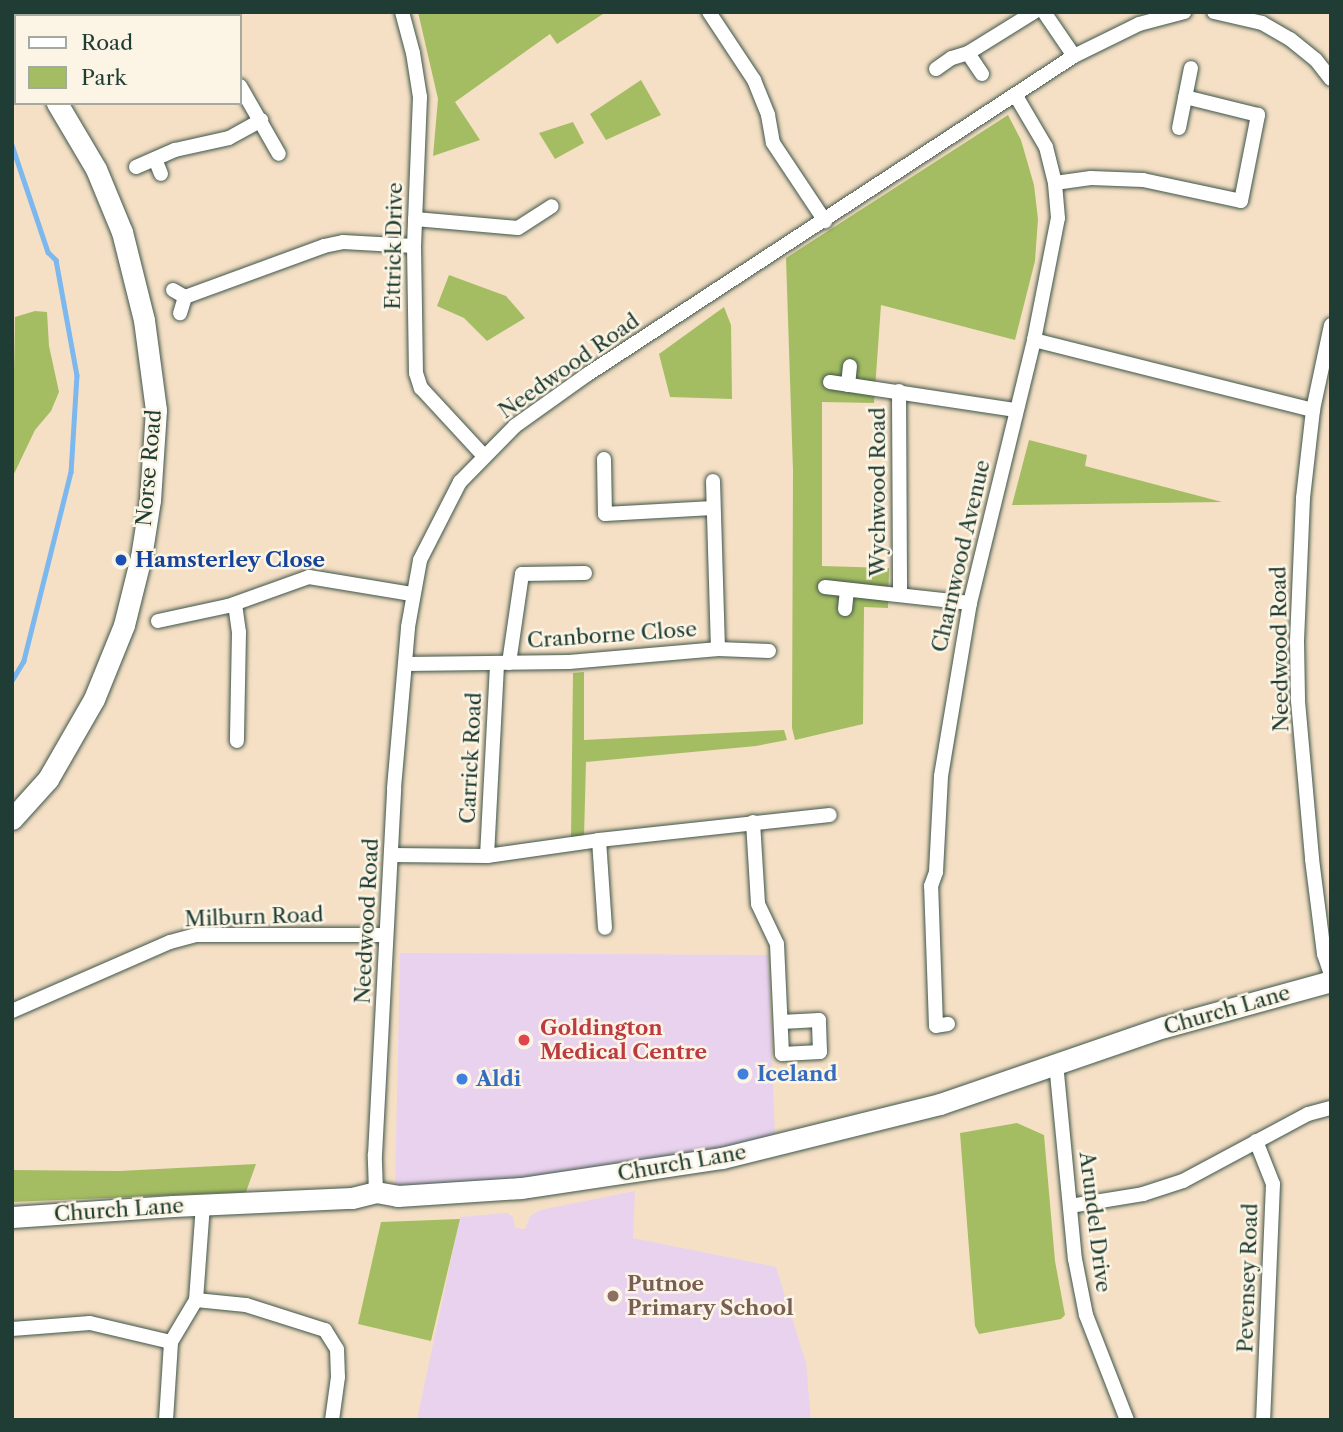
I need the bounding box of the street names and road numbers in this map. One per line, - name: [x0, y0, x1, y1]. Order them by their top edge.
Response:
- street label: Ettrick Drive: [380, 182, 408, 310]
- street label: Needwood Road: [494, 308, 644, 424]
- street label: Wychwood Road: [865, 407, 891, 577]
- street label: Norse Road: [131, 409, 167, 527]
- street label: Charnwood Avenue: [927, 457, 995, 655]
- street label: Needwood Road: [1266, 566, 1294, 732]
- street label: Cranborne Close: [526, 616, 698, 654]
- street label: Carrick Road: [455, 691, 487, 825]
- street label: Needwood Road: [350, 838, 384, 1004]
- street label: Milburn Road: [184, 902, 324, 932]
- street label: Church Lane: [1161, 980, 1293, 1040]
- street label: Church Lane: [616, 1139, 748, 1187]
- street label: Arundel Drive: [1074, 1150, 1116, 1294]
- street label: Church Lane: [53, 1193, 185, 1227]
- street label: Pevensey Road: [1233, 1203, 1263, 1353]

